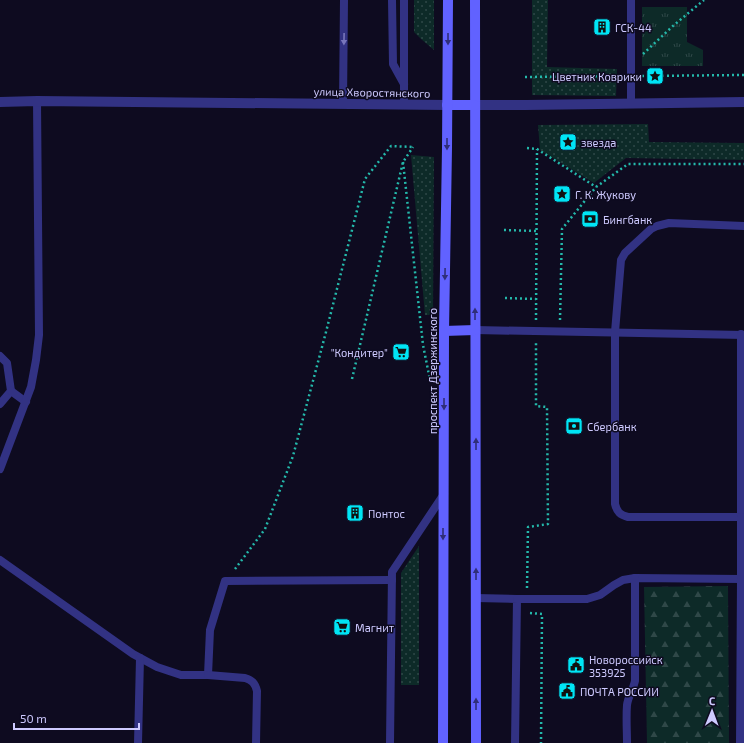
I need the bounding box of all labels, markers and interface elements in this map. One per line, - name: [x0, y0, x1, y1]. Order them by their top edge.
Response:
- building icon: ГСК-44: [592, 17, 612, 37]
- place label: ГСК-44: [615, 21, 652, 34]
- one-way arrow: [341, 33, 347, 46]
- one-way arrow: [445, 33, 451, 46]
- place icon: Цветник Коврики: [645, 66, 665, 86]
- place label: Цветник Коврики: [552, 70, 642, 83]
- street label: улица Хворостянского: [313, 84, 431, 101]
- place icon: звезда: [558, 132, 578, 152]
- place label: звезда: [581, 136, 616, 149]
- one-way arrow: [444, 138, 450, 151]
- place icon: Г. К. Жукову: [552, 184, 572, 204]
- place label: Г. К. Жукову: [575, 188, 636, 202]
- bank icon: Бингбанк: [580, 209, 600, 229]
- place label: Бингбанк: [603, 213, 652, 226]
- one-way arrow: [442, 268, 448, 281]
- one-way arrow: [472, 307, 478, 320]
- street label: проспект Дзержинского: [426, 308, 439, 434]
- supermarket icon: "Кондитер": [391, 342, 411, 362]
- place label: "Кондитер": [331, 346, 388, 359]
- one-way arrow: [441, 398, 447, 411]
- bank icon: Сбербанк: [564, 416, 584, 436]
- place label: Сбербанк: [587, 420, 637, 433]
- one-way arrow: [473, 437, 479, 450]
- building icon: Понтос: [345, 503, 365, 523]
- place label: Понтос: [368, 507, 405, 520]
- one-way arrow: [440, 528, 446, 541]
- one-way arrow: [473, 567, 479, 580]
- supermarket icon: Магнит: [332, 617, 352, 637]
- place label: Магнит: [355, 621, 395, 634]
- place label: Новороссийск 353925: [589, 653, 663, 679]
- public building icon: Новороссийск 353925: [566, 655, 586, 675]
- public building icon: ПОЧТА РОССИИ: [557, 681, 577, 701]
- place label: ПОЧТА РОССИИ: [580, 685, 659, 698]
- north arrow: [692, 691, 732, 731]
- text: С: [709, 694, 716, 707]
- one-way arrow: [473, 697, 479, 710]
- scale bar: [14, 705, 139, 731]
- text: 50 m: [20, 711, 47, 725]

